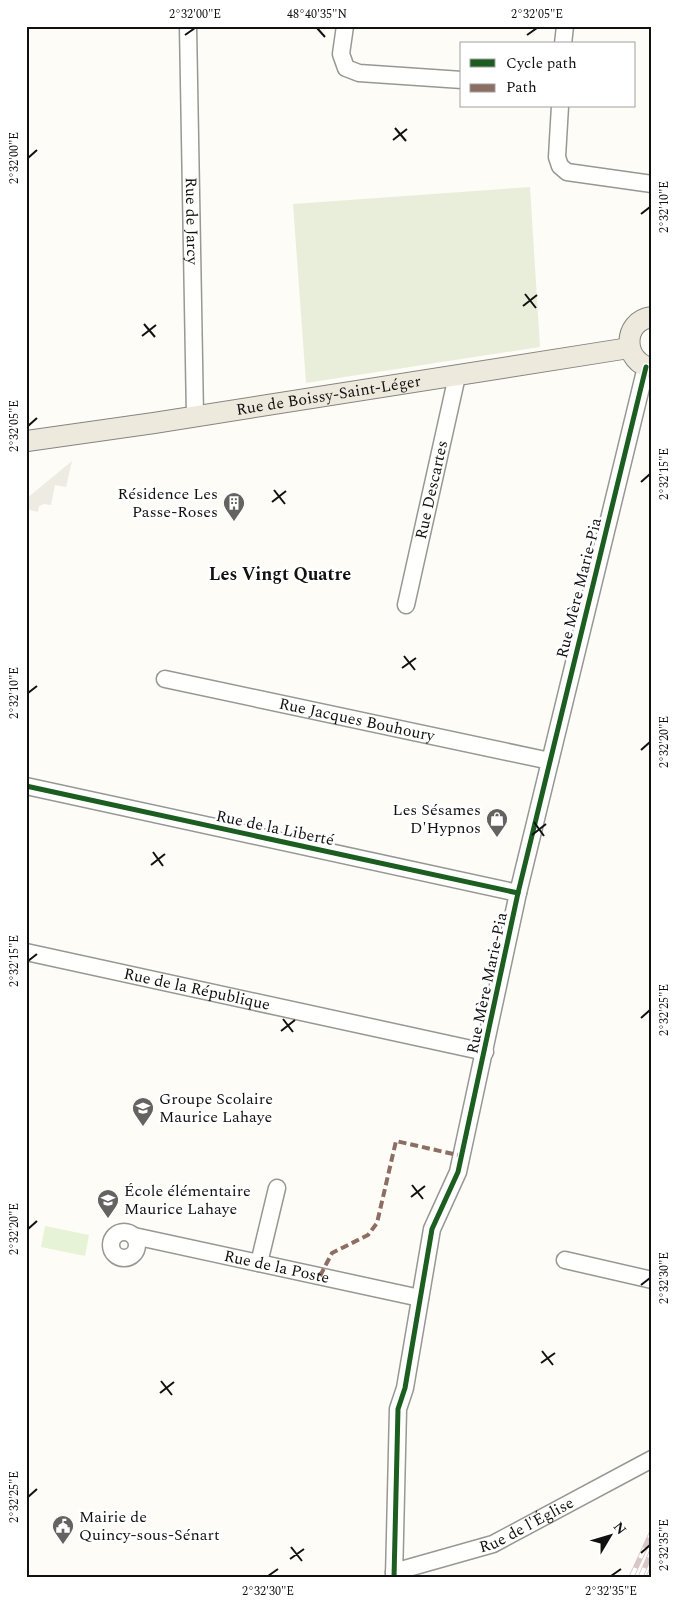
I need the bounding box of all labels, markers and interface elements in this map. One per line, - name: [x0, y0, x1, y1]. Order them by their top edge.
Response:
- text: 2°32'00"E: [169, 5, 221, 24]
- text: 48°40'35"N: [287, 5, 347, 24]
- text: 2°32'05"E: [511, 5, 563, 24]
- legend: [460, 42, 636, 108]
- text: Cycle path: [506, 52, 577, 75]
- text: Path: [506, 76, 537, 99]
- text: 2°32'00"E: [5, 132, 24, 184]
- street label: Rue de Jarcy: [179, 177, 204, 266]
- text: 2°32'10"E: [655, 181, 674, 233]
- street label: Rue de Boissy-Saint-Léger: [234, 369, 423, 422]
- text: 2°32'05"E: [5, 400, 24, 452]
- street label: Rue Descartes: [409, 438, 454, 542]
- text: 2°32'15"E: [655, 448, 674, 500]
- place label: Résidence Les Passe-Roses: [118, 482, 218, 524]
- building icon: Résidence Les Passe-Roses: [222, 491, 246, 522]
- street label: Rue Mère Marie-Pia: [550, 515, 608, 661]
- district label: Les Vingt Quatre: [209, 561, 351, 588]
- text: 2°32'10"E: [5, 667, 24, 719]
- street label: Rue Jacques Bouhoury: [277, 692, 438, 748]
- text: 2°32'20"E: [655, 716, 674, 768]
- place label: Les Sésames D'Hypnos: [393, 798, 481, 840]
- street label: Rue de la Liberté: [214, 804, 337, 852]
- shop icon: Les Sésames D'Hypnos: [485, 807, 509, 838]
- street label: Rue Mère Marie-Pia: [460, 910, 514, 1056]
- text: 2°32'15"E: [5, 935, 24, 987]
- street label: Rue de la République: [121, 962, 273, 1017]
- text: 2°32'25"E: [655, 984, 674, 1036]
- place label: Groupe Scolaire Maurice Lahaye: [159, 1087, 273, 1129]
- school or university icon: Groupe Scolaire Maurice Lahaye: [131, 1096, 155, 1127]
- place label: École élémentaire Maurice Lahaye: [124, 1179, 251, 1221]
- school or university icon: École élémentaire Maurice Lahaye: [96, 1188, 120, 1219]
- text: 2°32'20"E: [5, 1203, 24, 1255]
- street label: Rue de la Poste: [222, 1244, 332, 1290]
- text: 2°32'30"E: [655, 1252, 674, 1304]
- text: 2°32'25"E: [5, 1471, 24, 1523]
- street label: Rue de l'Église: [476, 1491, 578, 1559]
- place label: Mairie de Quincy-sous-Sénart: [79, 1505, 220, 1547]
- north arrow: [586, 1512, 636, 1562]
- public building icon: Mairie de Quincy-sous-Sénart: [51, 1514, 75, 1545]
- text: N: [608, 1517, 632, 1539]
- text: 2°32'35"E: [655, 1519, 674, 1571]
- text: 2°32'30"E: [242, 1582, 294, 1601]
- text: 2°32'35"E: [585, 1582, 637, 1601]

